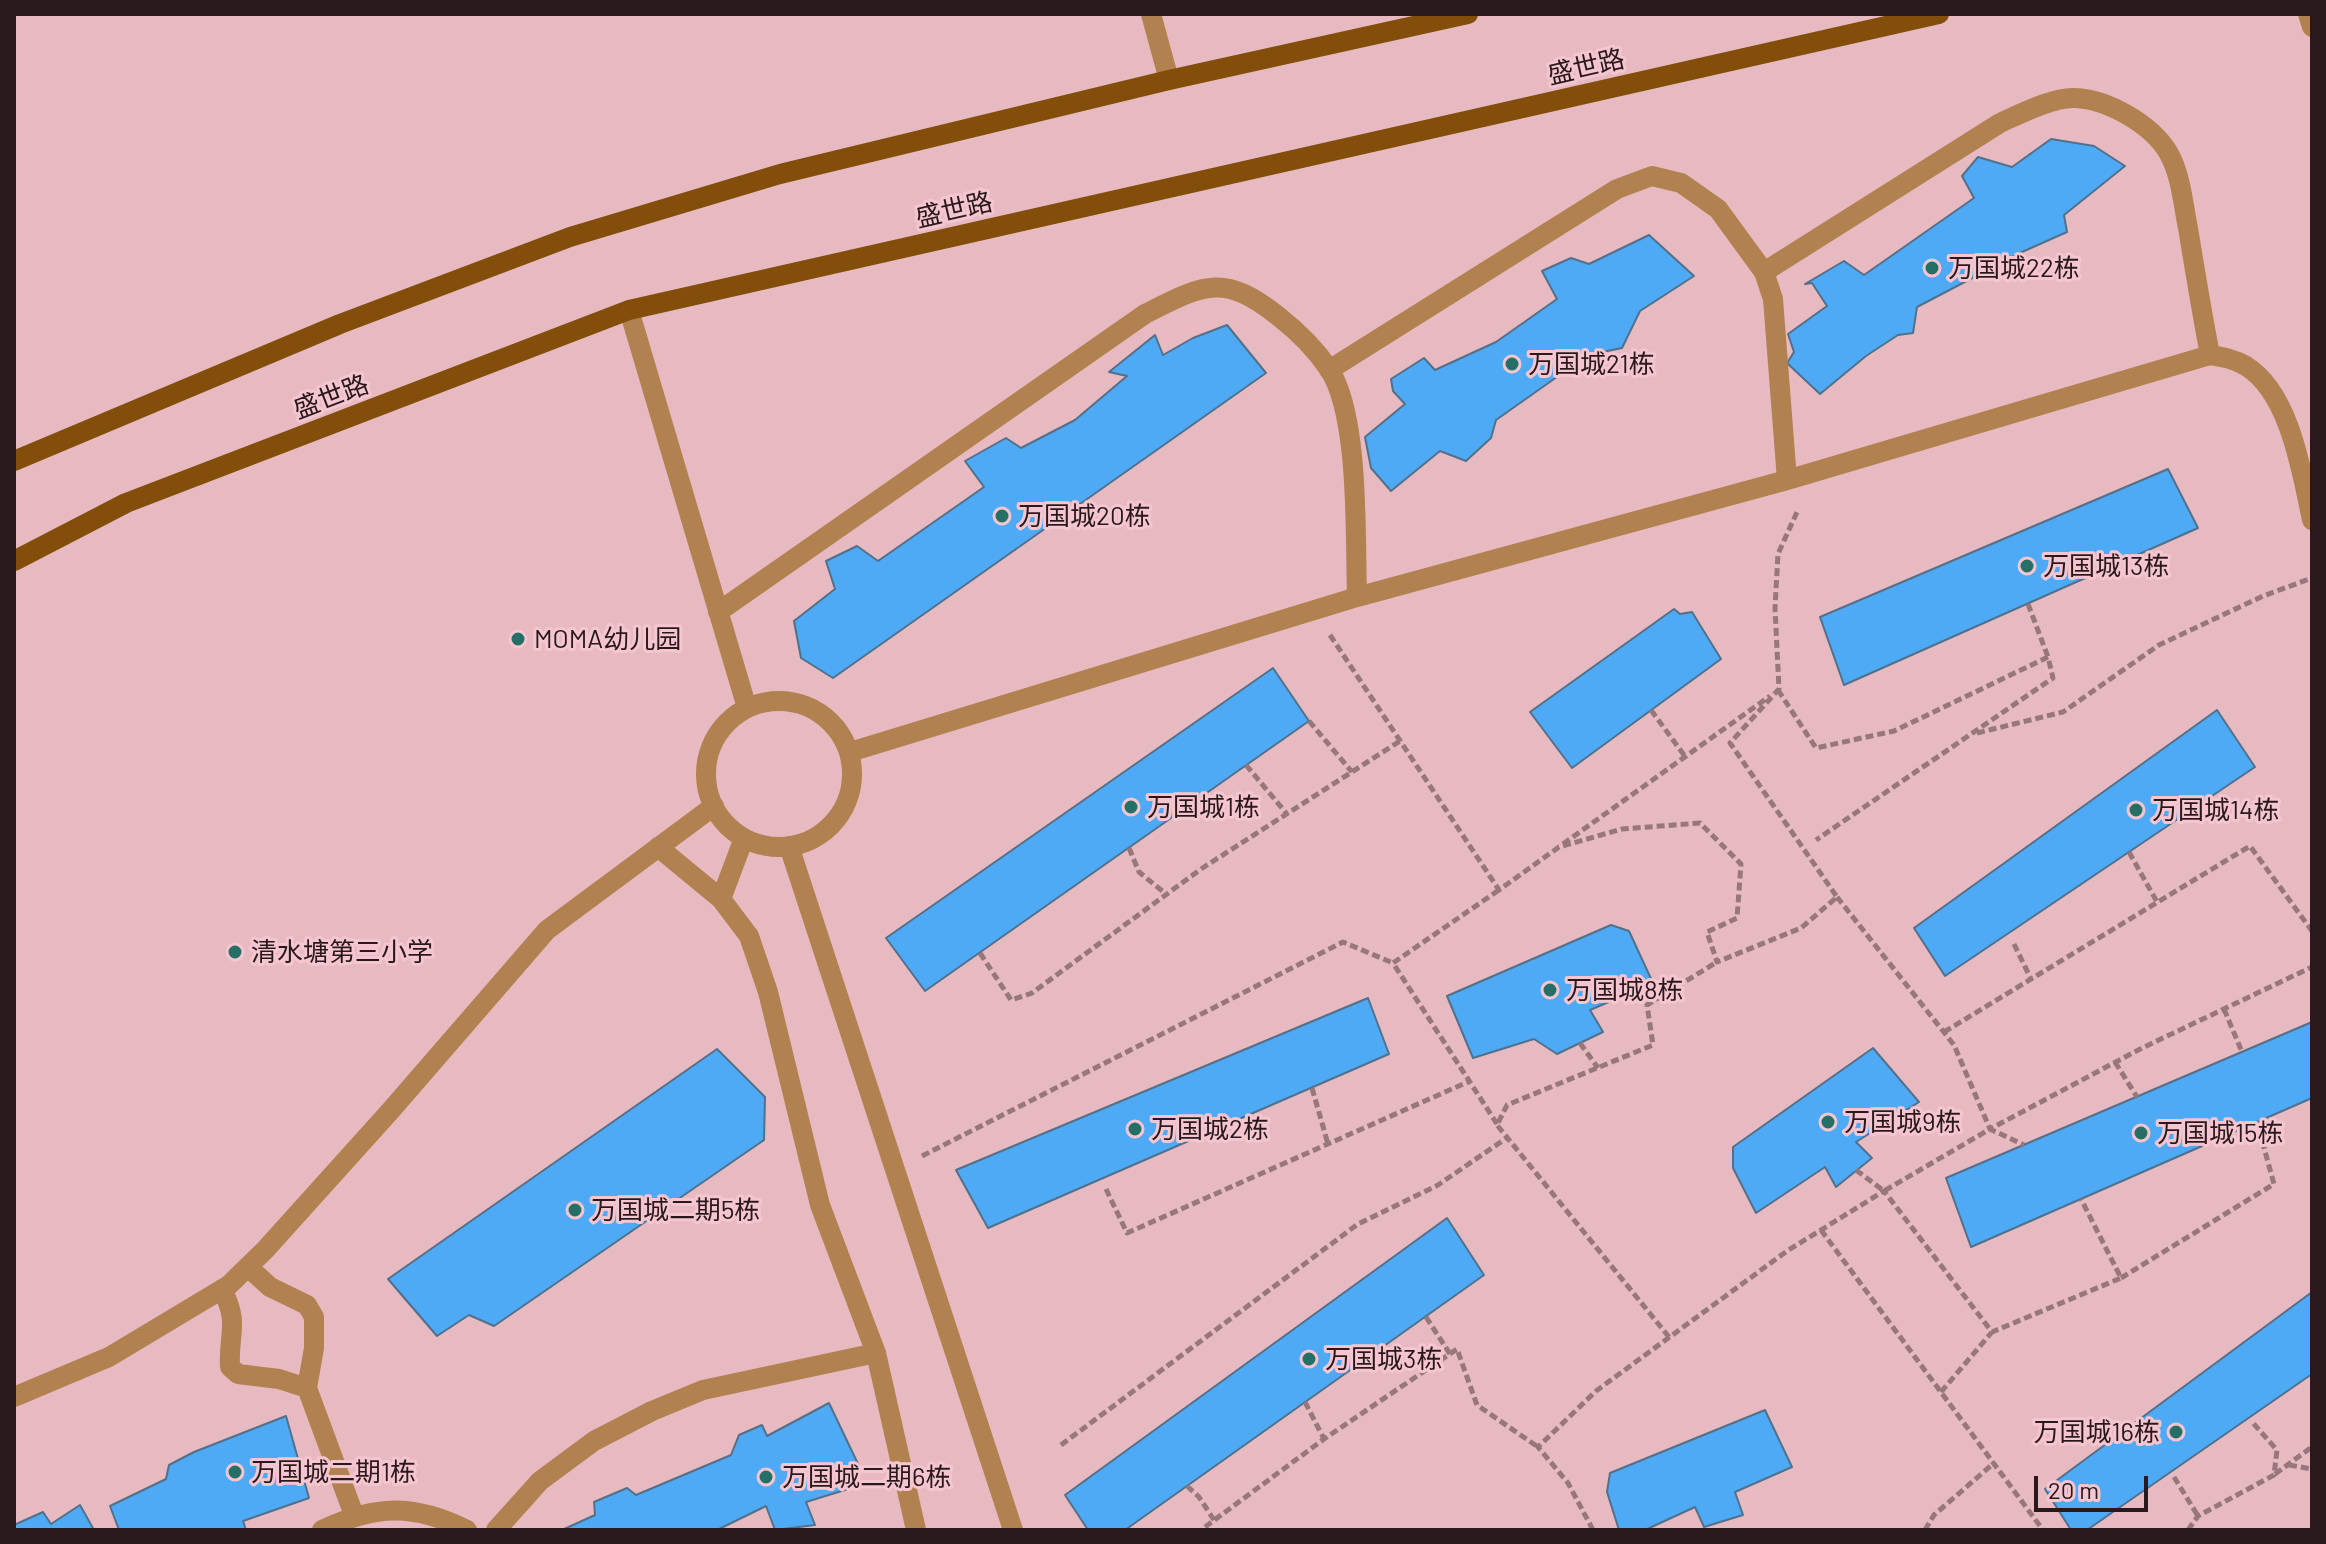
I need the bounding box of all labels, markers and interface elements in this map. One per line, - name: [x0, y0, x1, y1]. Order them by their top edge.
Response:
- street label: 盛世路: [1544, 43, 1628, 91]
- street label: 盛世路: [912, 186, 996, 234]
- place label: 万国城22栋: [1948, 252, 2080, 284]
- marker: 万国城22栋: [1923, 259, 1941, 277]
- place label: 万国城21栋: [1528, 348, 1655, 380]
- marker: 万国城21栋: [1503, 355, 1521, 373]
- street label: 盛世路: [289, 368, 373, 426]
- place label: 万国城20栋: [1018, 500, 1151, 532]
- marker: 万国城20栋: [993, 507, 1011, 525]
- place label: 万国城13栋: [2043, 550, 2169, 582]
- marker: 万国城13栋: [2018, 557, 2036, 575]
- place label: MOMA幼儿园: [534, 623, 681, 655]
- marker: MOMA幼儿园: [509, 630, 527, 648]
- place label: 万国城1栋: [1147, 791, 1260, 823]
- place label: 万国城14栋: [2152, 794, 2279, 826]
- marker: 万国城1栋: [1122, 798, 1140, 816]
- marker: 万国城14栋: [2127, 801, 2145, 819]
- place label: 清水塘第三小学: [251, 936, 433, 968]
- marker: 清水塘第三小学: [226, 943, 244, 961]
- place label: 万国城8栋: [1566, 974, 1684, 1006]
- marker: 万国城8栋: [1541, 981, 1559, 999]
- place label: 万国城9栋: [1844, 1106, 1962, 1138]
- place label: 万国城2栋: [1151, 1113, 1269, 1145]
- marker: 万国城9栋: [1819, 1113, 1837, 1131]
- place label: 万国城15栋: [2157, 1117, 2283, 1149]
- marker: 万国城2栋: [1126, 1120, 1144, 1138]
- marker: 万国城15栋: [2132, 1124, 2150, 1142]
- place label: 万国城二期5栋: [591, 1194, 760, 1226]
- marker: 万国城二期5栋: [566, 1201, 584, 1219]
- place label: 万国城3栋: [1325, 1343, 1442, 1375]
- marker: 万国城3栋: [1300, 1350, 1318, 1368]
- place label: 万国城16栋: [2034, 1416, 2160, 1448]
- marker: 万国城16栋: [2167, 1423, 2185, 1441]
- place label: 万国城二期1栋: [251, 1456, 416, 1488]
- scale bar: [2038, 1460, 2152, 1510]
- place label: 万国城二期6栋: [782, 1461, 951, 1493]
- marker: 万国城二期1栋: [226, 1463, 244, 1481]
- marker: 万国城二期6栋: [757, 1468, 775, 1486]
- text: 20 m: [2048, 1475, 2099, 1504]

